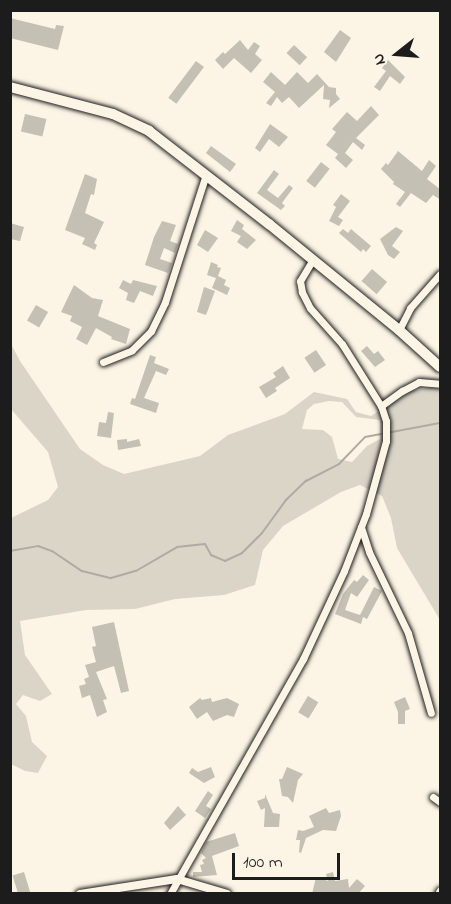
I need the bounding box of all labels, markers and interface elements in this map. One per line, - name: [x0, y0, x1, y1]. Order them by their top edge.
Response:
- north arrow: [367, 24, 427, 84]
- text: N: [367, 51, 393, 68]
- scale bar: [235, 841, 343, 879]
- text: 100 m: [243, 850, 283, 876]

